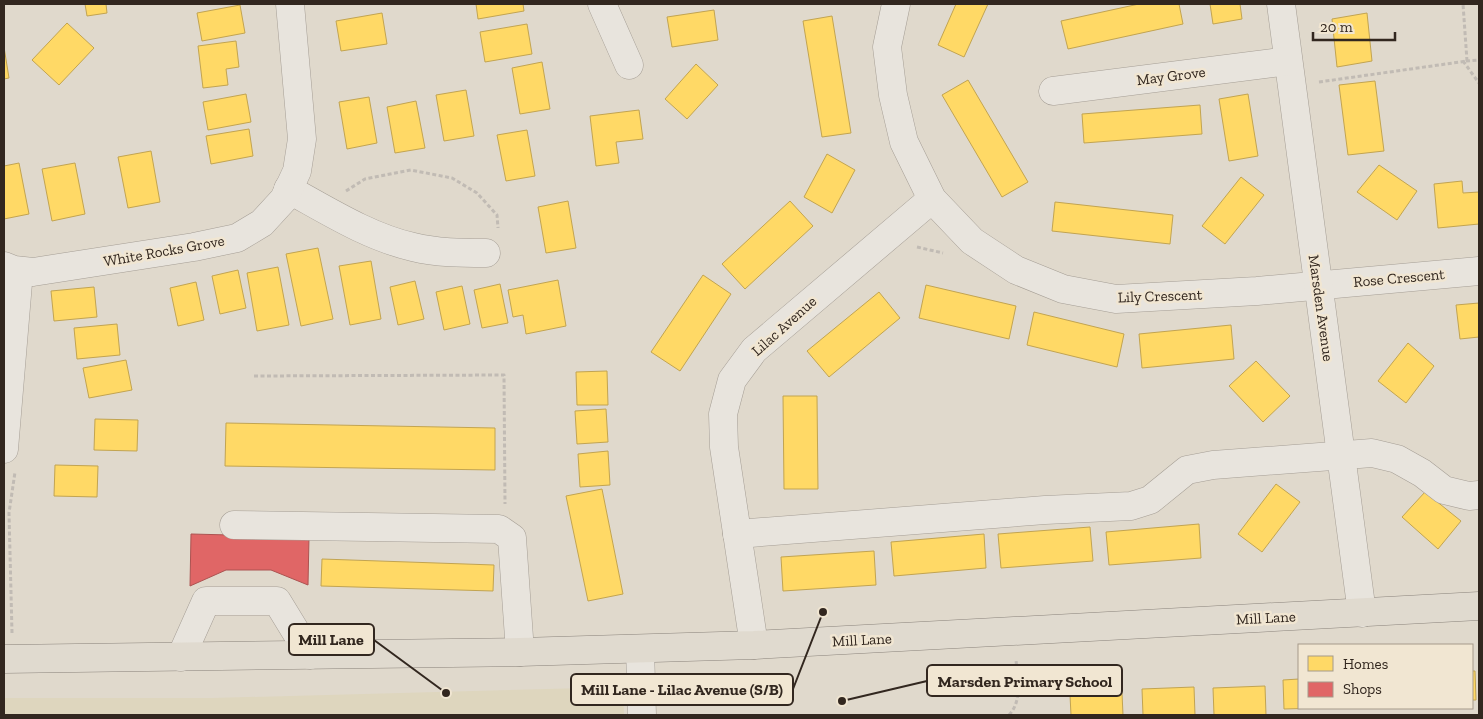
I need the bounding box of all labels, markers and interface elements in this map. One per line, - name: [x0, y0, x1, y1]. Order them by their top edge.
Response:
- scale bar: [1313, 10, 1396, 42]
- text: 20 m: [1320, 18, 1353, 36]
- street label: May Grove: [1136, 63, 1206, 89]
- street label: White Rocks Grove: [102, 231, 226, 271]
- street label: Marsden Avenue: [1305, 253, 1337, 363]
- street label: Rose Crescent: [1353, 265, 1446, 291]
- street label: Lily Crescent: [1117, 286, 1203, 306]
- street label: Lilac Avenue: [748, 292, 820, 360]
- street label: Mill Lane: [1236, 607, 1296, 629]
- callout: Mill Lane: [289, 624, 374, 655]
- street label: Mill Lane: [832, 629, 892, 651]
- text: Mill Lane: [298, 630, 364, 649]
- legend: [1298, 644, 1473, 709]
- text: Homes: [1343, 655, 1388, 673]
- callout: Marsden Primary School: [927, 665, 1122, 696]
- text: Marsden Primary School: [938, 672, 1113, 691]
- callout: Mill Lane - Lilac Avenue (S/B): [571, 674, 793, 705]
- text: Mill Lane - Lilac Avenue (S/B): [581, 680, 783, 699]
- text: Shops: [1343, 680, 1382, 698]

